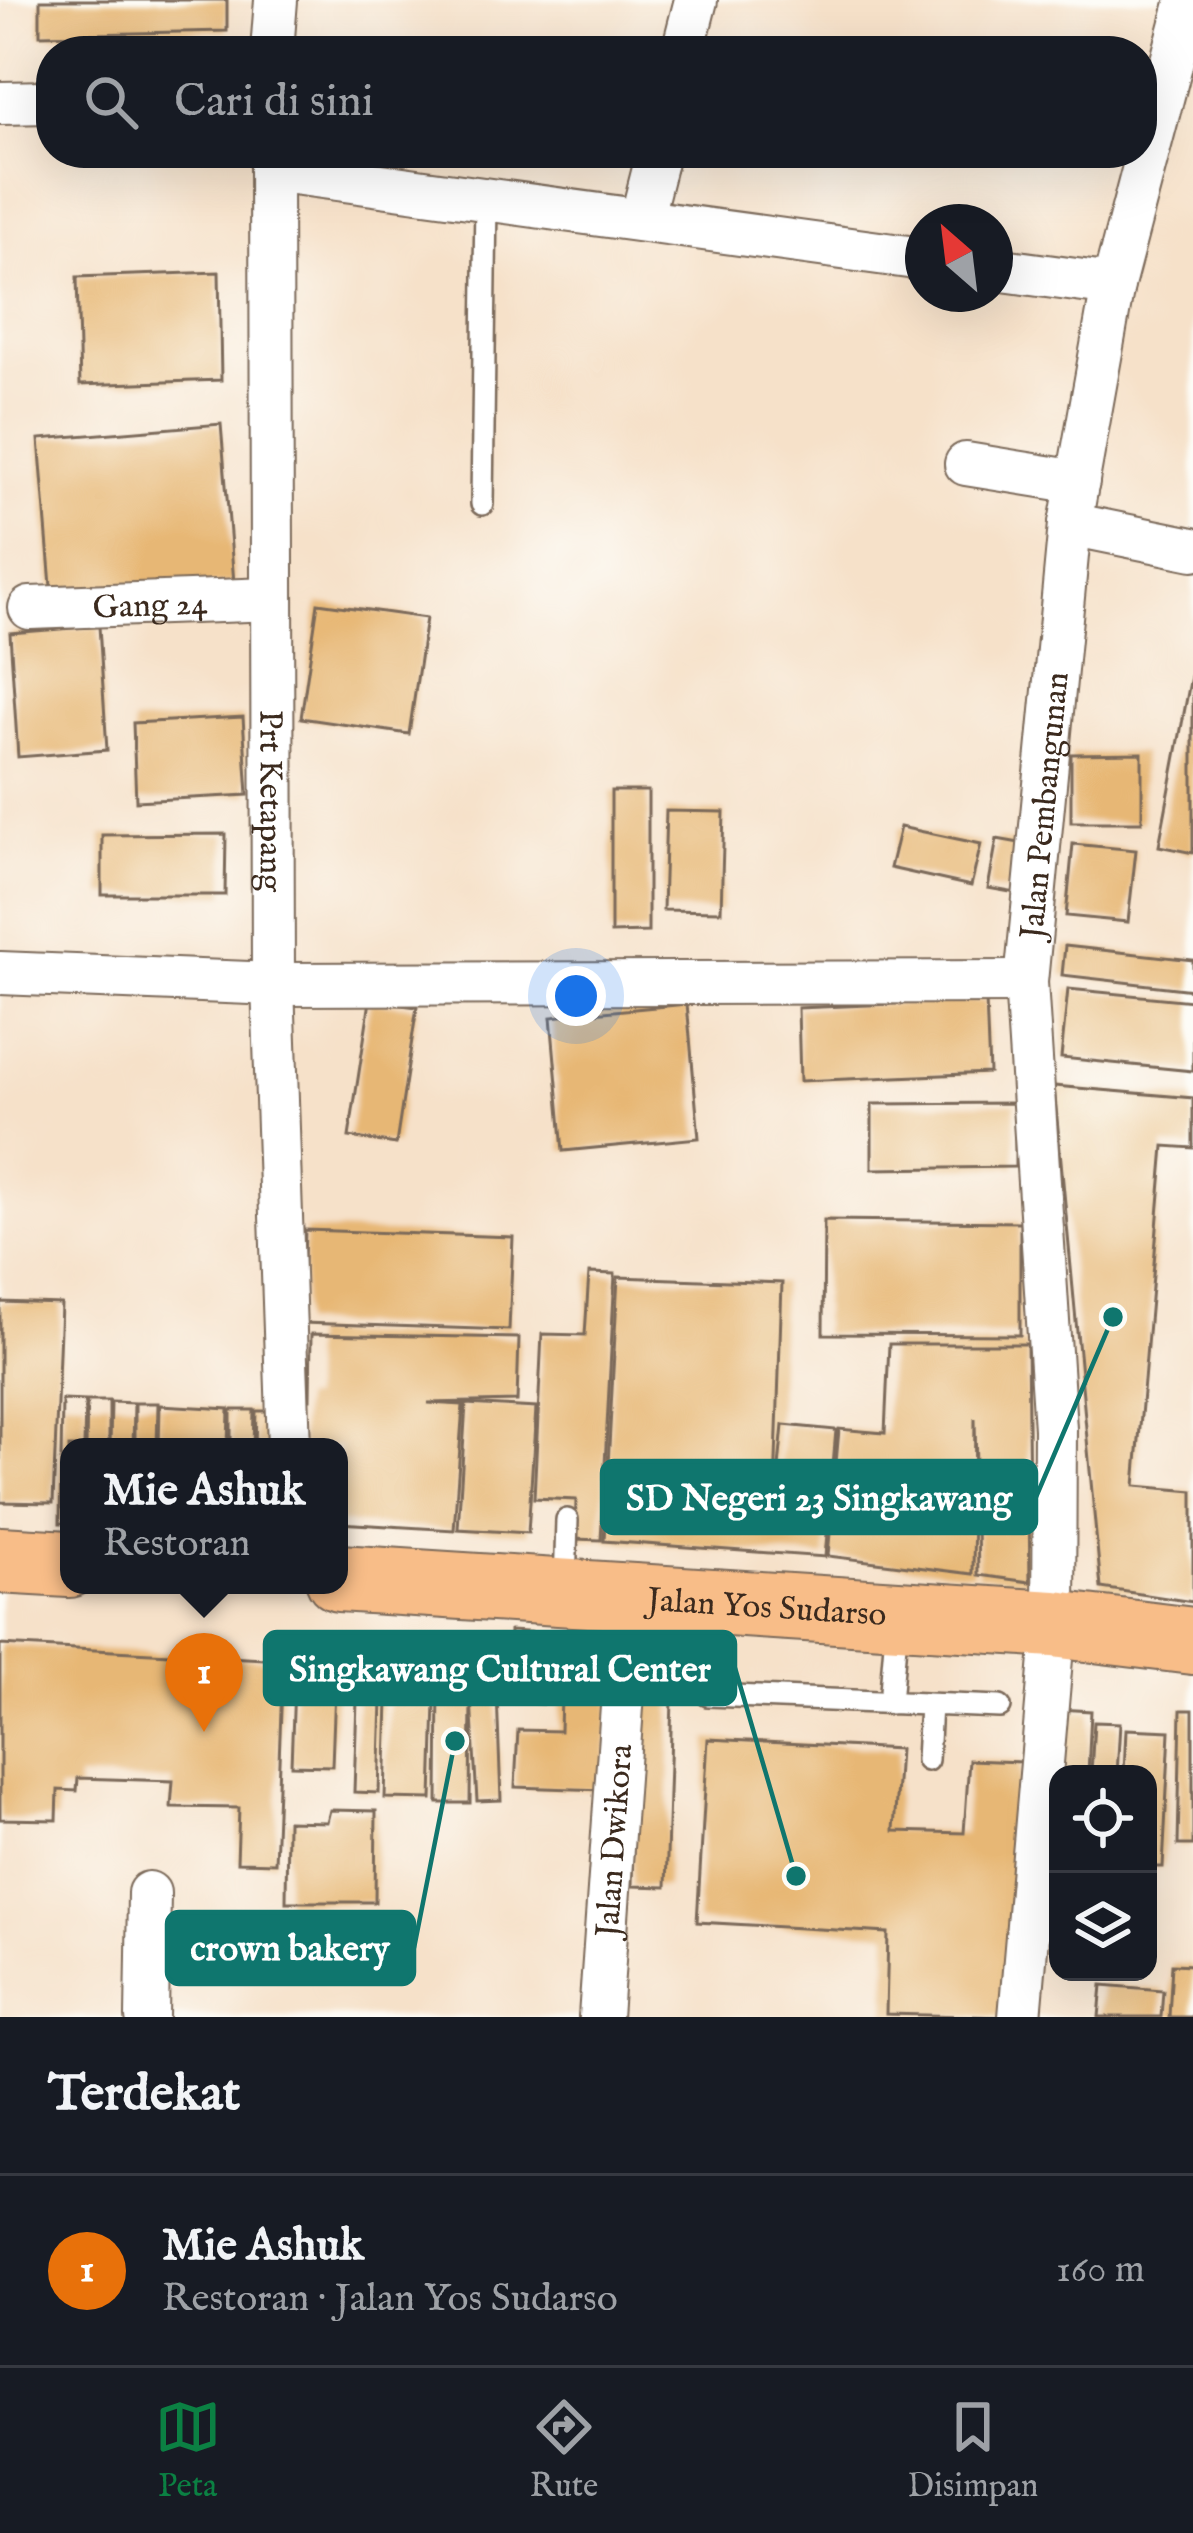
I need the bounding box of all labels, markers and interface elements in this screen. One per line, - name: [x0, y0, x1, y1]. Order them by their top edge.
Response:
- search box: [36, 36, 1157, 168]
- icon: search: [78, 69, 144, 135]
- text: Cari di sini: [174, 74, 374, 131]
- north arrow: [905, 204, 1013, 312]
- street label: Gang 24: [92, 583, 208, 630]
- street label: Jalan Pembangunan: [1012, 670, 1080, 945]
- street label: Prt Ketapang: [248, 710, 291, 893]
- your location: [546, 966, 606, 1026]
- popup: [60, 1438, 348, 1594]
- callout: SD Negeri 23 Singkawang: [602, 1461, 1036, 1533]
- text: Mie Ashuk: [103, 1463, 305, 1520]
- text: SD Negeri 23 Singkawang: [626, 1477, 1013, 1523]
- text: Restoran: [103, 1520, 250, 1569]
- street label: Jalan Yos Sudarso: [642, 1580, 888, 1637]
- callout: Singkawang Cultural Center: [265, 1632, 735, 1704]
- pin: 1: [165, 1633, 243, 1732]
- text: Singkawang Cultural Center: [289, 1648, 712, 1694]
- street label: Jalan Dwikora: [587, 1742, 643, 1943]
- map controls: [1049, 1765, 1157, 1981]
- button: locate: [1049, 1765, 1157, 1873]
- button: layers: [1049, 1873, 1157, 1981]
- callout: crown bakery: [167, 1912, 414, 1984]
- text: crown bakery: [190, 1927, 391, 1973]
- text: Terdekat: [48, 2063, 240, 2128]
- text: Mie Ashuk: [162, 2218, 364, 2275]
- text: 1: [80, 2246, 94, 2295]
- text: 160 m: [1056, 2246, 1145, 2295]
- text: Restoran · Jalan Yos Sudarso: [162, 2275, 618, 2324]
- tab: Peta: [155, 2394, 221, 2508]
- tab: Rute: [530, 2394, 598, 2508]
- tab: Disimpan: [907, 2394, 1038, 2508]

